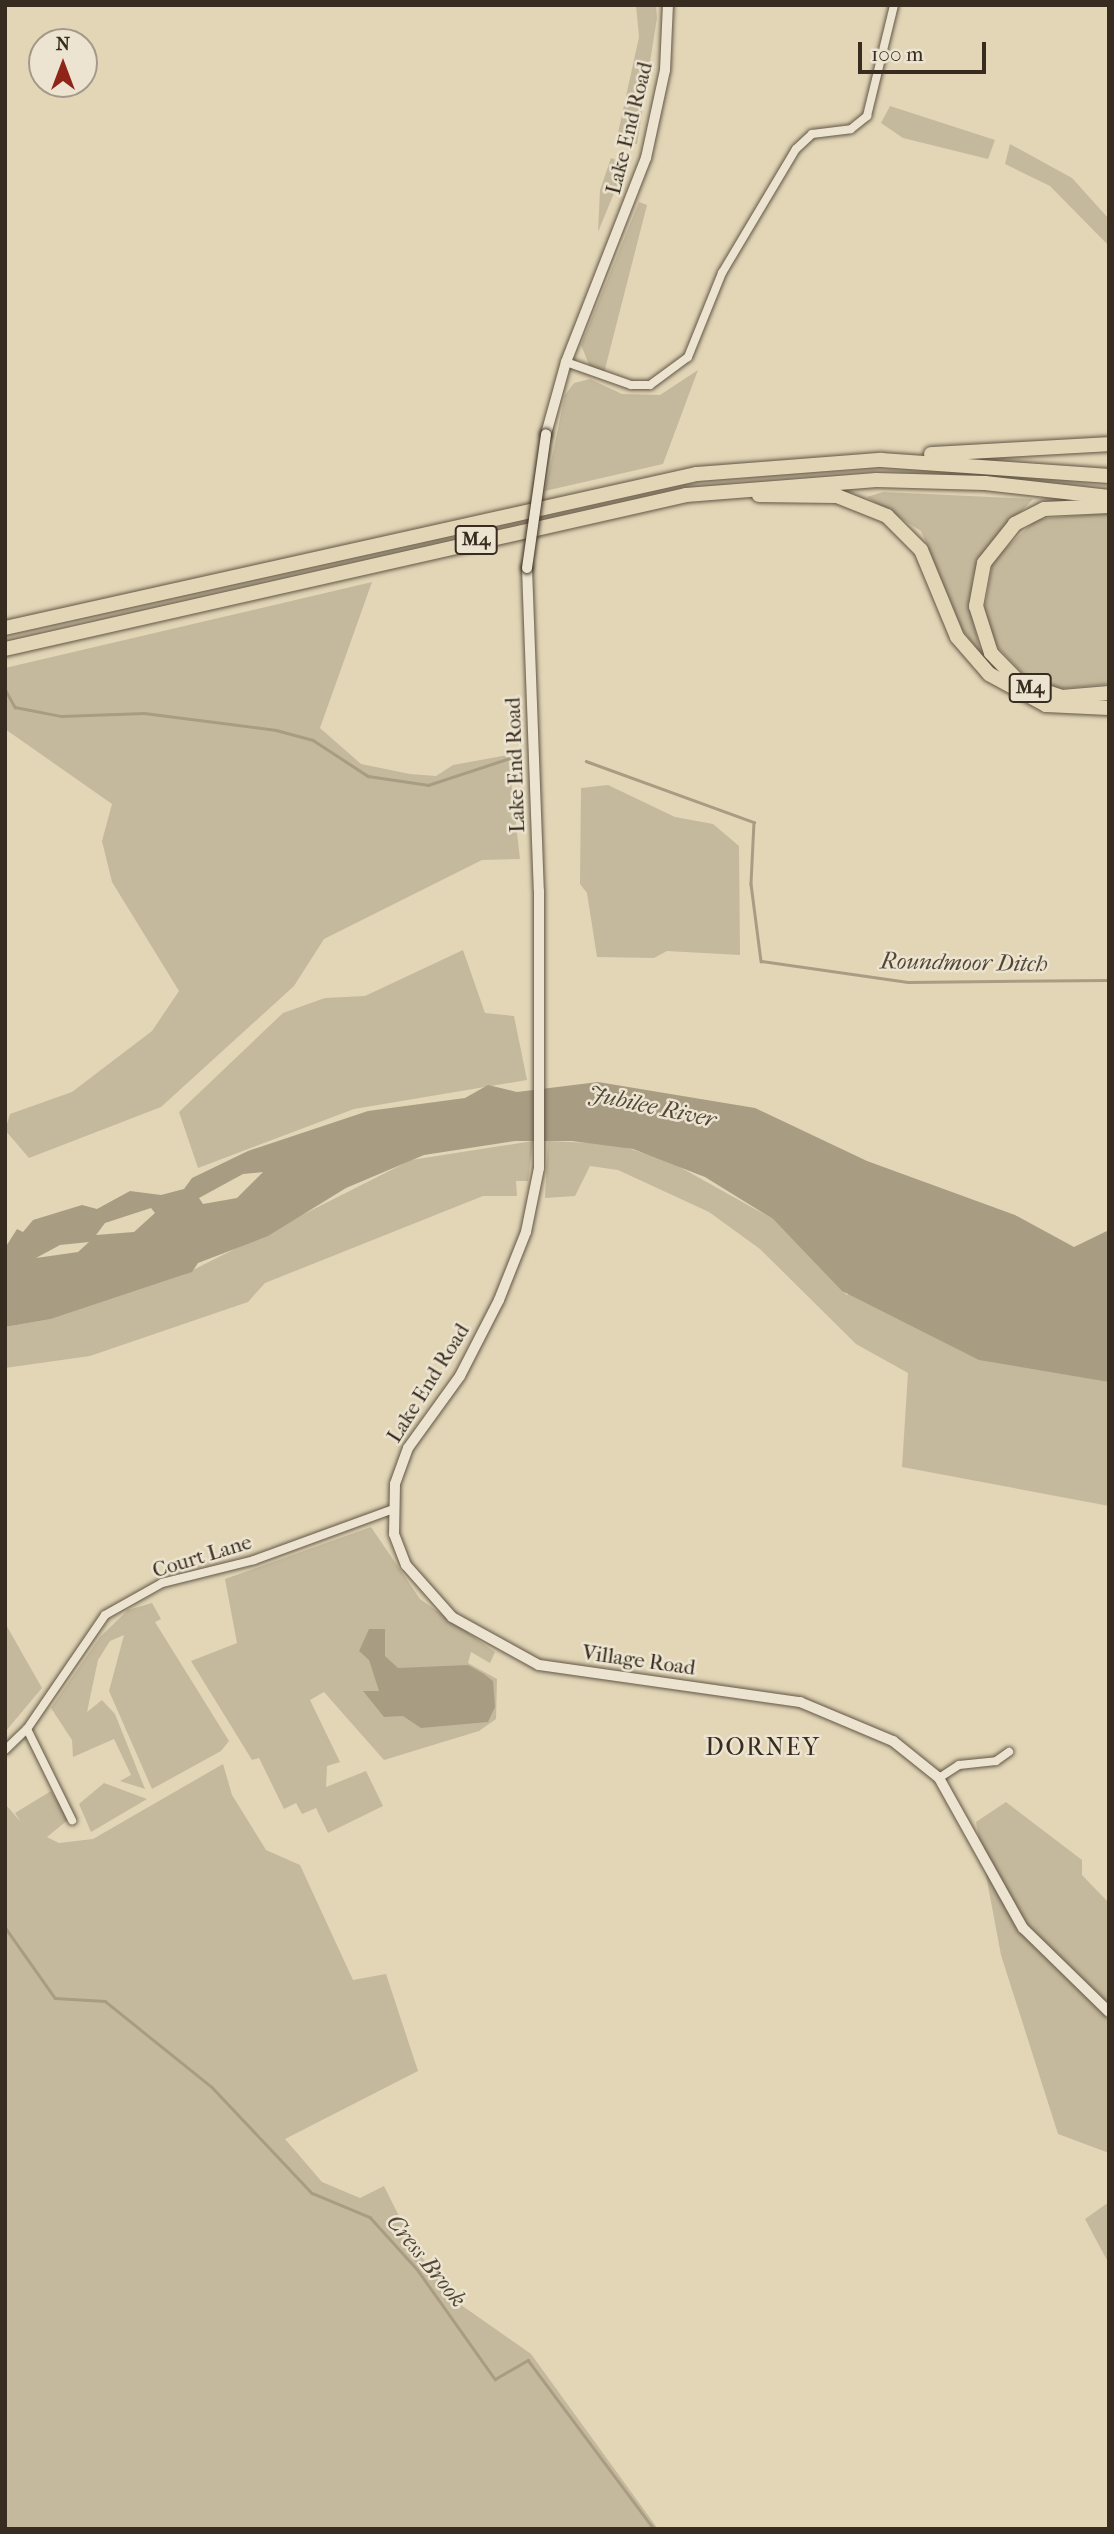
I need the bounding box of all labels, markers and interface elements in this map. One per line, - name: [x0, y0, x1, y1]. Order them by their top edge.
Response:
- north arrow: [28, 28, 98, 98]
- scale bar: [862, 28, 990, 72]
- text: N: [56, 33, 70, 55]
- text: 100 m: [871, 42, 924, 66]
- street label: Lake End Road: [600, 59, 658, 197]
- road number: M4: [453, 524, 499, 555]
- road number: M4: [1007, 673, 1053, 704]
- street label: Lake End Road: [500, 697, 530, 833]
- water label: Roundmoor Ditch: [880, 948, 1048, 978]
- water label: Jubilee River: [586, 1080, 718, 1134]
- street label: Lake End Road: [381, 1319, 475, 1447]
- street label: Court Lane: [149, 1529, 255, 1583]
- street label: Village Road: [581, 1640, 697, 1680]
- district label: DORNEY: [706, 1734, 820, 1762]
- water label: Cress Brook: [380, 2209, 472, 2313]

